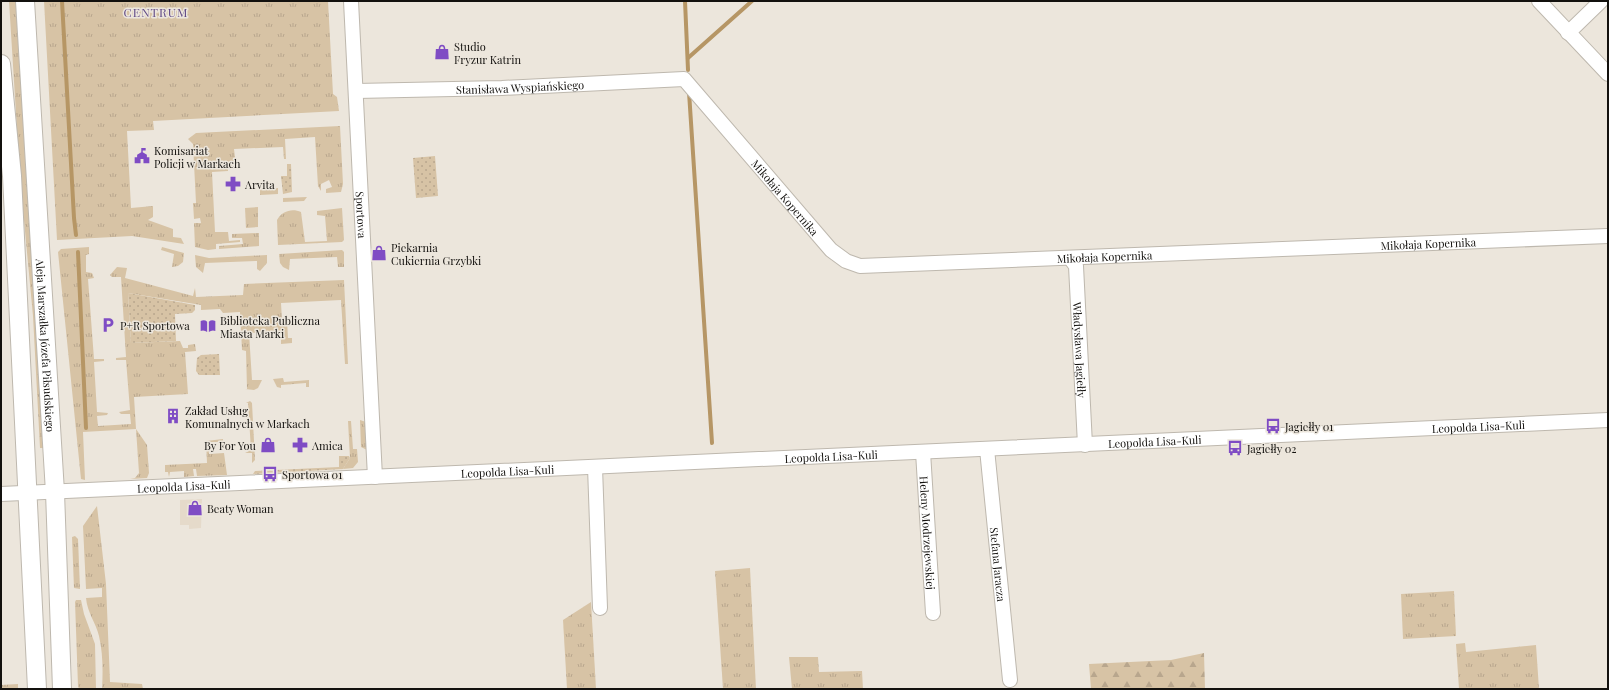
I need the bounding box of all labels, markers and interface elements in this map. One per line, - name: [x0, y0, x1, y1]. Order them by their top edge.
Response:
- district label: CENTRUM: [124, 4, 188, 20]
- place label: Studio Fryzur Katrin: [454, 39, 521, 67]
- shop icon: Studio Fryzur Katrin: [433, 43, 451, 61]
- street label: Stanisława Wyspiańskiego: [456, 76, 584, 96]
- place label: Komisariat Policji w Markach: [154, 143, 241, 171]
- public building icon: Komisariat Policji w Markach: [133, 147, 151, 165]
- street label: Mikołaja Kopernika: [749, 156, 823, 239]
- pharmacy icon: Arvita: [224, 175, 242, 193]
- place label: Arvita: [244, 177, 275, 192]
- street label: Sportowa: [353, 191, 370, 239]
- street label: Mikołaja Kopernika: [1380, 234, 1477, 253]
- place label: Piekarnia Cukiernia Grzybki: [391, 240, 481, 268]
- shop icon: Piekarnia Cukiernia Grzybki: [370, 244, 388, 262]
- street label: Mikołaja Kopernika: [1057, 247, 1153, 266]
- street label: Aleja Marszałka Józefa Piłsudskiego: [33, 257, 59, 432]
- street label: Władysława Jagiełły: [1070, 301, 1090, 399]
- place label: Biblioteka Publiczna Miasta Marki: [220, 313, 320, 341]
- parking icon: P+R Sportowa: [99, 316, 117, 334]
- library icon: Biblioteka Publiczna Miasta Marki: [199, 317, 217, 335]
- place label: P+R Sportowa: [120, 318, 190, 333]
- place label: Zakład Usług Komunalnych w Markach: [185, 403, 310, 431]
- building icon: Zakład Usług Komunalnych w Markach: [164, 407, 182, 425]
- street label: Leopolda Lisa-Kuli: [1431, 416, 1525, 436]
- bus stop icon: Jagiełły 01: [1264, 417, 1282, 435]
- place label: Jagiełły 01: [1284, 419, 1333, 434]
- street label: Leopolda Lisa-Kuli: [1108, 431, 1202, 451]
- shop icon: By For You: [259, 436, 277, 454]
- pharmacy icon: Amica: [291, 436, 309, 454]
- place label: By For You: [204, 438, 257, 453]
- place label: Amica: [311, 438, 343, 453]
- bus stop icon: Jagiełły 02: [1226, 439, 1244, 457]
- place label: Jagiełły 02: [1246, 441, 1297, 456]
- street label: Leopolda Lisa-Kuli: [784, 446, 878, 465]
- street label: Leopolda Lisa-Kuli: [460, 461, 554, 480]
- bus stop icon: Sportowa 01: [261, 465, 279, 483]
- place label: Sportowa 01: [282, 467, 342, 482]
- street label: Heleny Modrzejewskiej: [917, 475, 939, 590]
- street label: Leopolda Lisa-Kuli: [137, 476, 231, 495]
- shop icon: Beaty Woman: [186, 499, 204, 517]
- place label: Beaty Woman: [207, 501, 274, 516]
- street label: Stefana Jaracza: [987, 527, 1010, 603]

